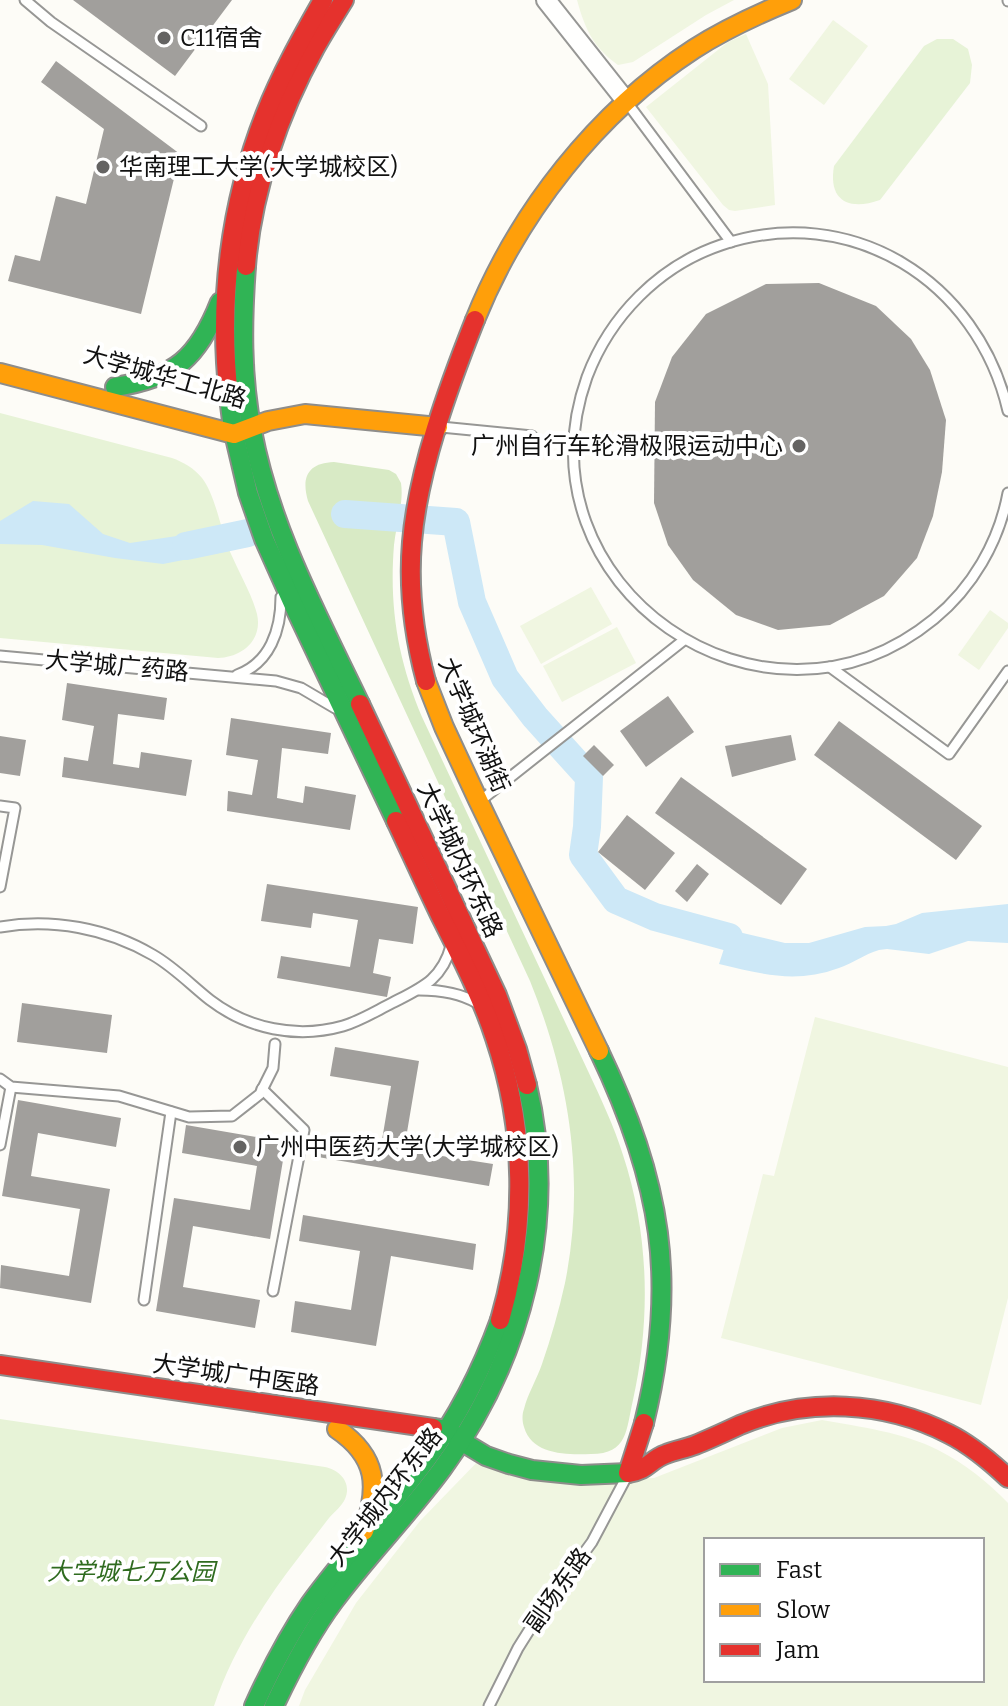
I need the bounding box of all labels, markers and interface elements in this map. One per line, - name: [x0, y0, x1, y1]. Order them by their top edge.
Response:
- place label: C11宿舍: [180, 24, 263, 52]
- marker: C11宿舍: [155, 29, 173, 47]
- place label: 华南理工大学(大学城校区): [119, 153, 398, 181]
- marker: 华南理工大学(大学城校区): [94, 158, 112, 176]
- street label: 大学城华工北路: [80, 340, 250, 414]
- place label: 广州自行车轮滑极限运动中心: [471, 432, 783, 460]
- marker: 广州自行车轮滑极限运动中心: [790, 437, 808, 455]
- street label: 大学城广药路: [44, 646, 190, 686]
- street label: 大学城环湖街: [433, 653, 515, 797]
- street label: 大学城内环东路: [412, 778, 508, 942]
- place label: 广州中医药大学(大学城校区): [256, 1133, 559, 1161]
- marker: 广州中医药大学(大学城校区): [231, 1138, 249, 1156]
- street label: 大学城广中医路: [151, 1349, 321, 1401]
- street label: 大学城内环东路: [322, 1422, 448, 1572]
- legend: [704, 1538, 984, 1682]
- street label: 副场东路: [519, 1543, 597, 1637]
- text: Fast: [776, 1556, 822, 1584]
- park label: 大学城七万公园: [47, 1558, 218, 1586]
- text: Slow: [776, 1596, 831, 1624]
- text: Jam: [775, 1636, 820, 1664]

